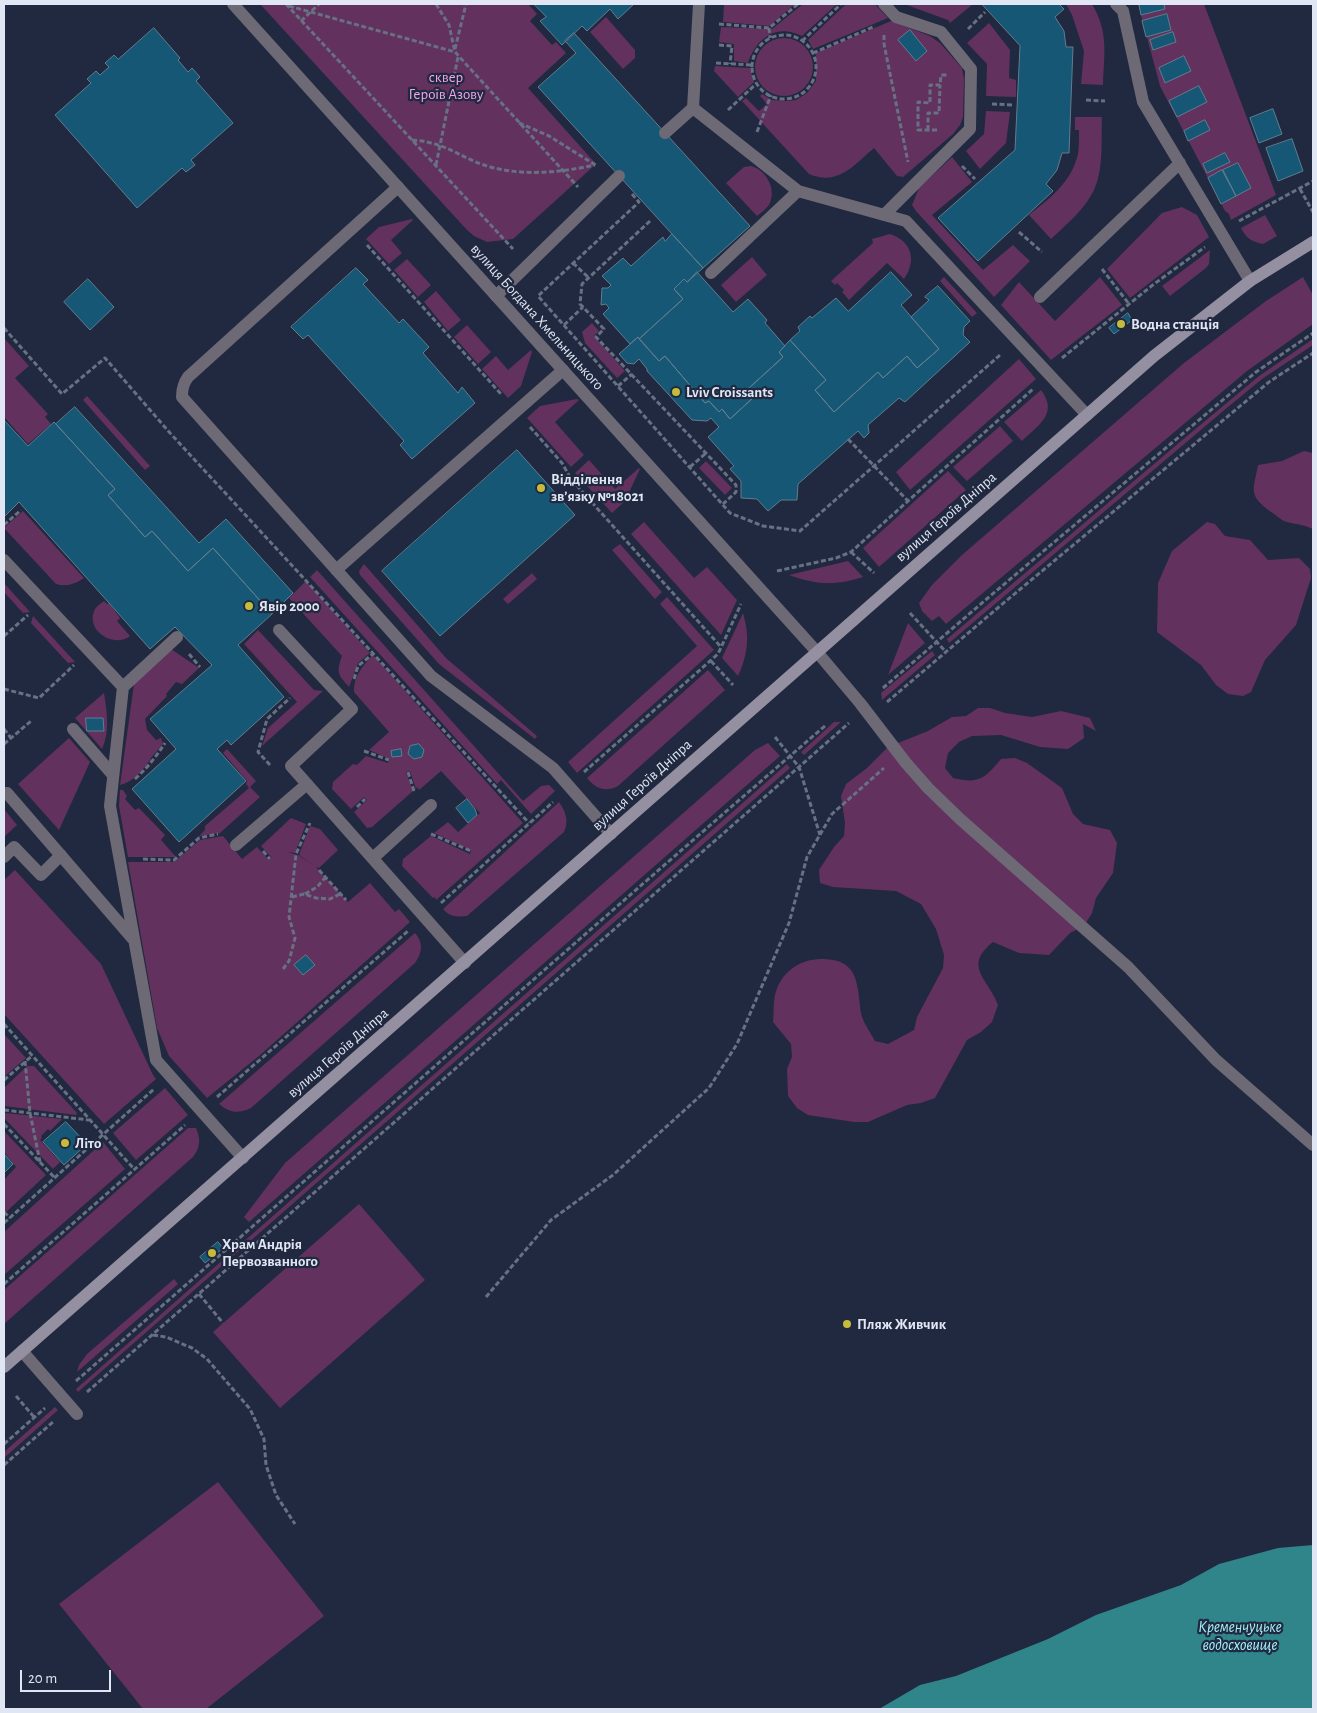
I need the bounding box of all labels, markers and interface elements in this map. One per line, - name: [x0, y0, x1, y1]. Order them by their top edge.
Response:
- park label: сквер Героїв Азову: [409, 68, 483, 103]
- street label: вулиця Богдана Хмельницького: [467, 240, 607, 394]
- place label: Водна станція: [1131, 315, 1219, 333]
- marker: Водна станція: [1115, 318, 1127, 330]
- place label: Lviv Croissants: [686, 383, 773, 401]
- marker: Lviv Croissants: [670, 386, 682, 398]
- street label: вулиця Героїв Дніпра: [892, 468, 1000, 566]
- place label: Відділення зв’язку №18021: [551, 470, 644, 505]
- marker: Відділення зв’язку №18021: [535, 482, 547, 494]
- place label: Явір 2000: [259, 597, 320, 615]
- marker: Явір 2000: [243, 600, 255, 612]
- street label: вулиця Героїв Дніпра: [588, 736, 696, 834]
- street label: вулиця Героїв Дніпра: [284, 1004, 392, 1102]
- place label: Літо: [75, 1134, 101, 1152]
- marker: Літо: [59, 1137, 71, 1149]
- place label: Храм Андрія Первозванного: [222, 1235, 318, 1270]
- marker: Храм Андрія Первозванного: [206, 1247, 218, 1259]
- place label: Пляж Живчик: [857, 1315, 946, 1333]
- marker: Пляж Живчик: [841, 1318, 853, 1330]
- water label: Кременчуцьке водосховище: [1198, 1617, 1282, 1655]
- scale bar: [22, 1660, 114, 1692]
- text: 20 m: [28, 1671, 57, 1686]

